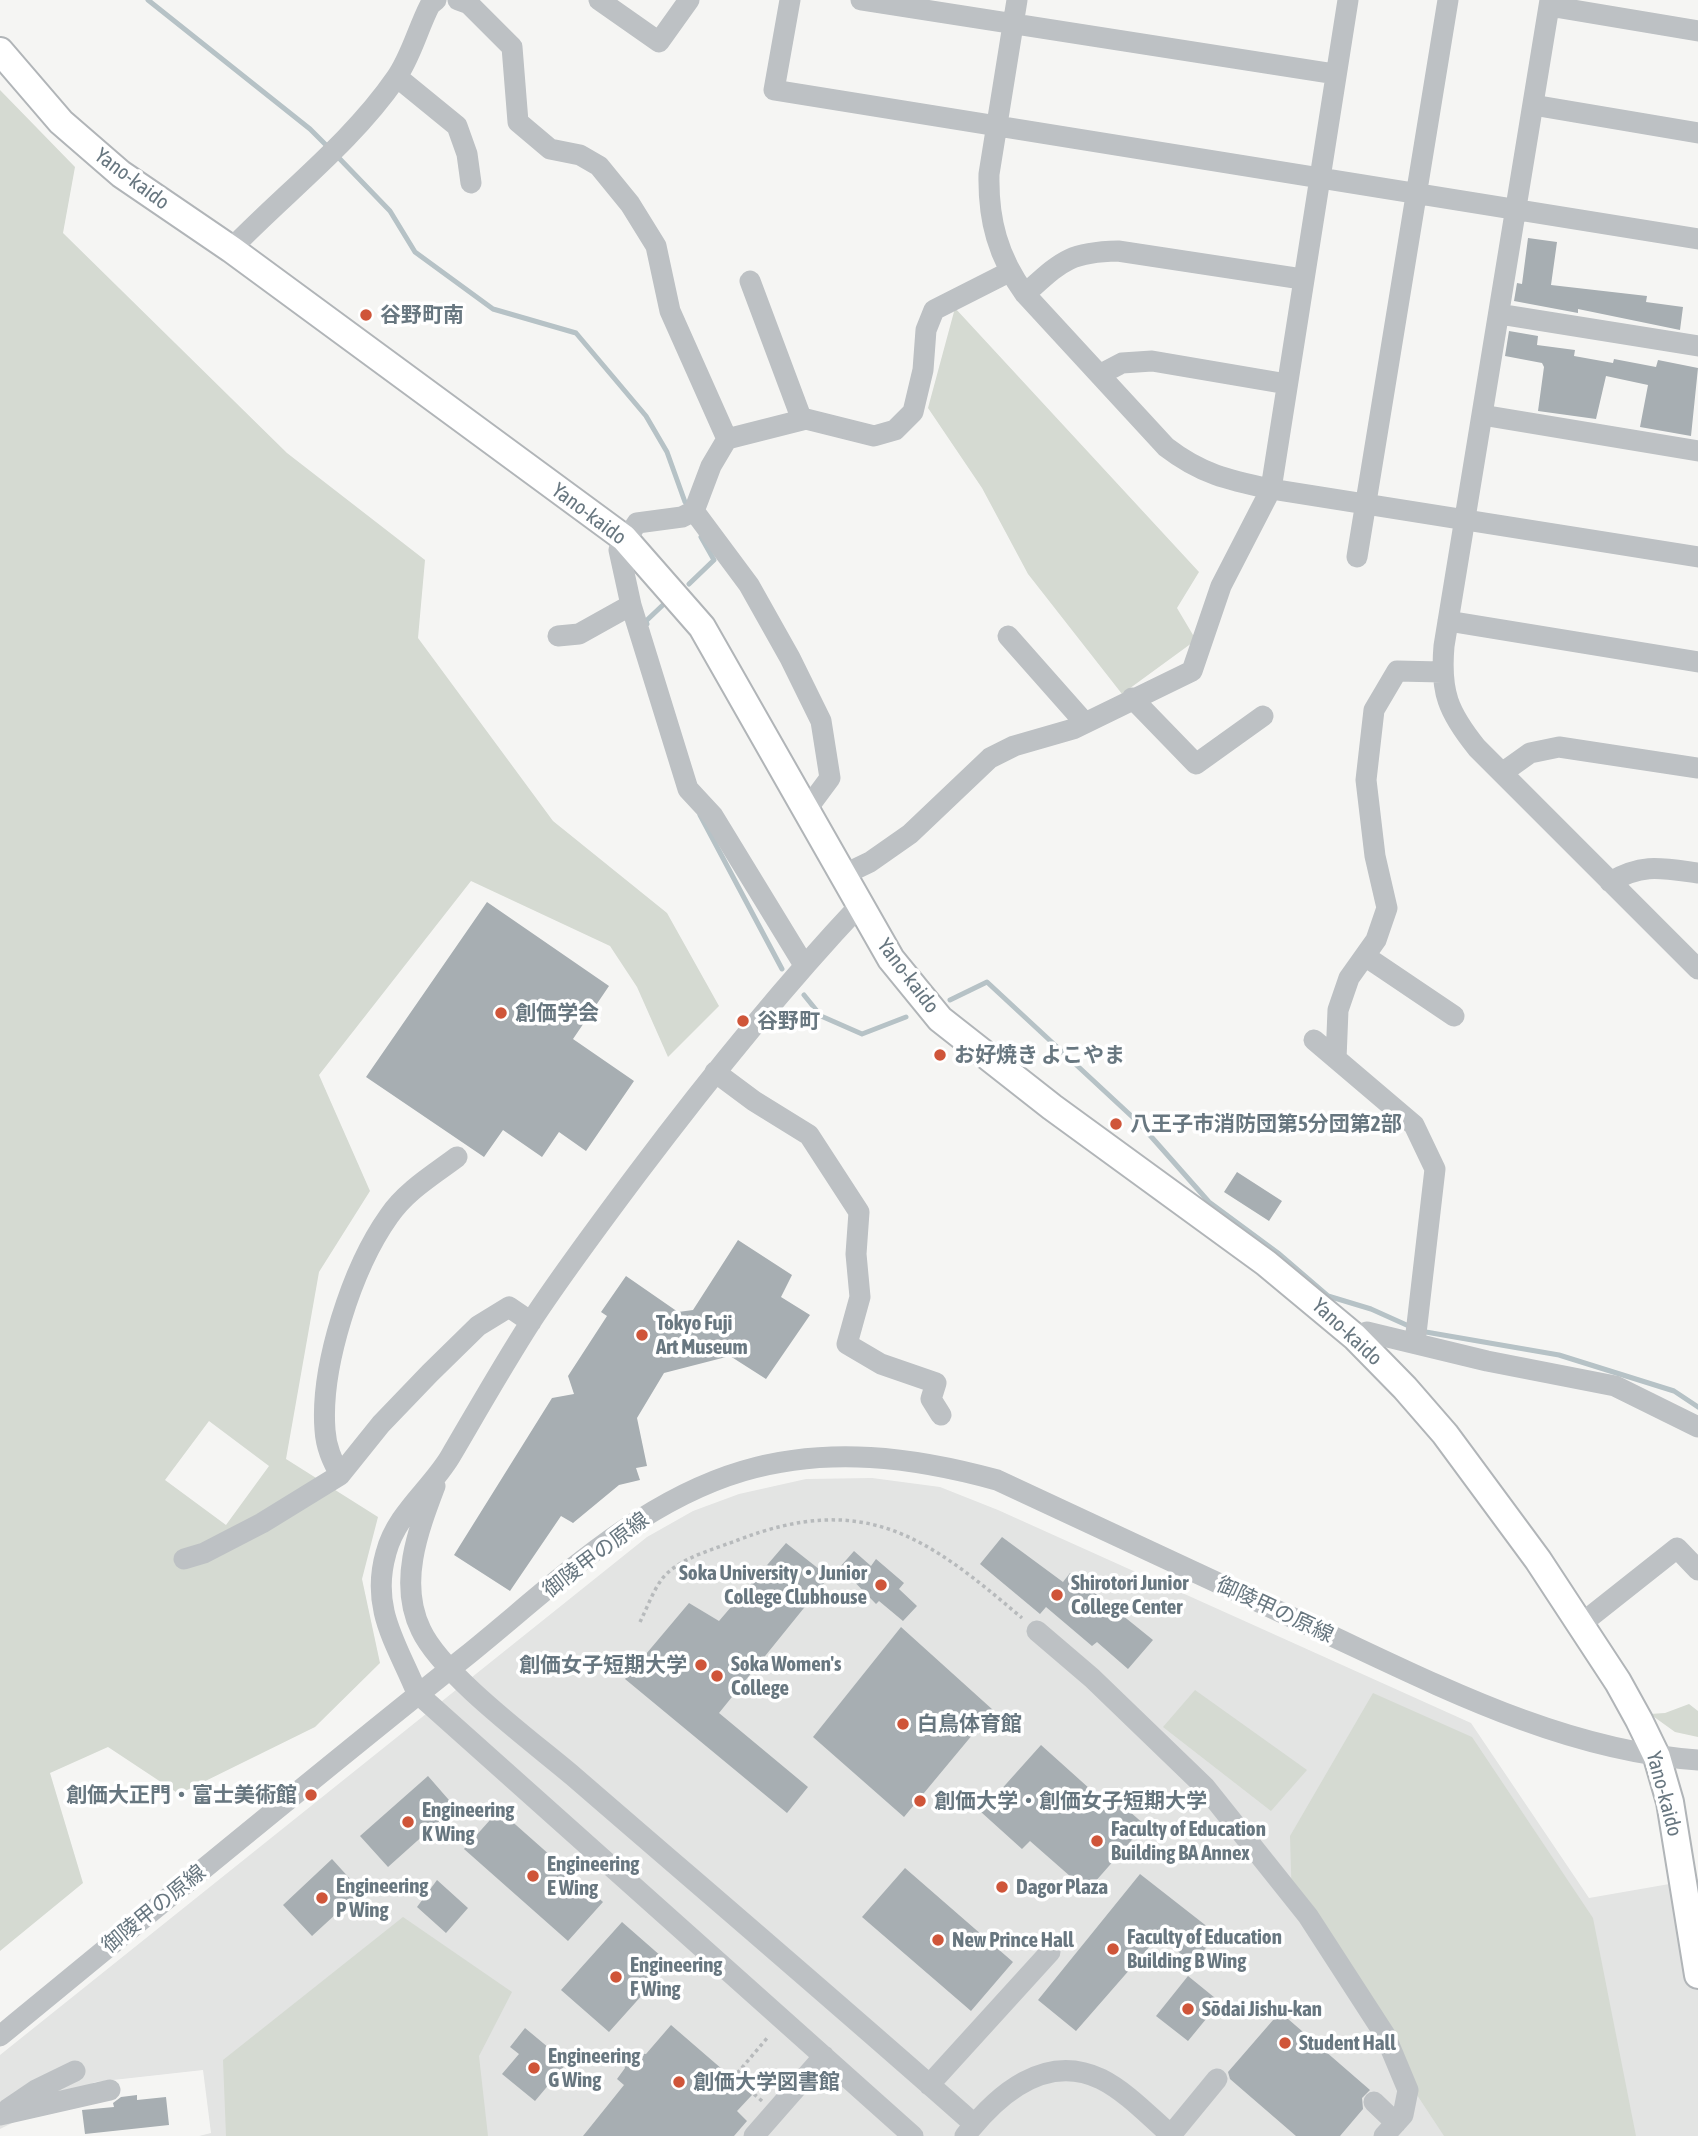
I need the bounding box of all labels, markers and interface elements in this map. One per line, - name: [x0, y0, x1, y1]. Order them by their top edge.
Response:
- street label: Yano-kaido: [90, 143, 174, 215]
- place label: 谷野町南: [380, 302, 464, 328]
- marker: 谷野町南: [358, 307, 374, 323]
- street label: Yano-kaido: [547, 478, 631, 550]
- street label: Yano-kaido: [872, 934, 944, 1018]
- place label: 創価学会: [515, 1000, 599, 1026]
- marker: 創価学会: [493, 1005, 509, 1021]
- place label: 谷野町: [757, 1008, 820, 1034]
- marker: 谷野町: [735, 1013, 751, 1029]
- place label: お好焼き よこやま: [954, 1042, 1125, 1068]
- marker: お好焼き よこやま: [932, 1047, 948, 1063]
- place label: 八王子市消防団第5分団第2部: [1130, 1111, 1402, 1137]
- marker: 八王子市消防団第5分団第2部: [1108, 1116, 1124, 1132]
- street label: Yano-kaido: [1307, 1293, 1387, 1371]
- place label: Tokyo Fuji Art Museum: [656, 1310, 748, 1360]
- marker: Tokyo Fuji Art Museum: [634, 1327, 650, 1343]
- street label: 御陵甲の原線: [538, 1507, 654, 1603]
- place label: Soka University・Junior College Clubhouse: [679, 1560, 867, 1610]
- place label: Shirotori Junior College Center: [1071, 1570, 1188, 1620]
- street label: 御陵甲の原線: [1213, 1572, 1337, 1648]
- marker: Soka University・Junior College Clubhouse: [873, 1577, 889, 1593]
- marker: Shirotori Junior College Center: [1049, 1587, 1065, 1603]
- place label: Soka Women's College: [731, 1651, 841, 1701]
- place label: 創価女子短期大学: [519, 1652, 687, 1678]
- marker: 創価女子短期大学: [693, 1657, 709, 1673]
- marker: Soka Women's College: [709, 1668, 725, 1684]
- place label: 白鳥体育館: [917, 1711, 1022, 1737]
- marker: 白鳥体育館: [895, 1716, 911, 1732]
- street label: Yano-kaido: [1641, 1749, 1687, 1839]
- place label: 創価大正門・富士美術館: [66, 1782, 297, 1808]
- marker: 創価大正門・富士美術館: [303, 1787, 319, 1803]
- place label: 創価大学・創価女子短期大学: [934, 1788, 1207, 1814]
- marker: 創価大学・創価女子短期大学: [912, 1793, 928, 1809]
- place label: Engineering K Wing: [422, 1797, 514, 1847]
- marker: Engineering K Wing: [400, 1814, 416, 1830]
- place label: Faculty of Education Building BA Annex: [1111, 1816, 1266, 1866]
- marker: Faculty of Education Building BA Annex: [1089, 1833, 1105, 1849]
- place label: Engineering E Wing: [547, 1851, 639, 1901]
- street label: 御陵甲の原線: [97, 1860, 211, 1958]
- marker: Engineering E Wing: [525, 1868, 541, 1884]
- place label: Engineering P Wing: [336, 1873, 428, 1923]
- place label: Dagor Plaza: [1016, 1874, 1108, 1900]
- marker: Dagor Plaza: [994, 1879, 1010, 1895]
- marker: Engineering P Wing: [314, 1890, 330, 1906]
- place label: Faculty of Education Building B Wing: [1127, 1924, 1282, 1974]
- place label: New Prince Hall: [952, 1927, 1074, 1953]
- marker: New Prince Hall: [930, 1932, 946, 1948]
- marker: Faculty of Education Building B Wing: [1105, 1941, 1121, 1957]
- place label: Engineering F Wing: [630, 1952, 722, 2002]
- marker: Engineering F Wing: [608, 1969, 624, 1985]
- place label: Sōdai Jishu-kan: [1202, 1996, 1322, 2022]
- marker: Sōdai Jishu-kan: [1180, 2001, 1196, 2017]
- place label: Student Hall: [1299, 2030, 1396, 2056]
- marker: Student Hall: [1277, 2035, 1293, 2051]
- place label: Engineering G Wing: [548, 2043, 640, 2093]
- marker: Engineering G Wing: [526, 2060, 542, 2076]
- place label: 創価大学図書館: [693, 2069, 840, 2095]
- marker: 創価大学図書館: [671, 2074, 687, 2090]

